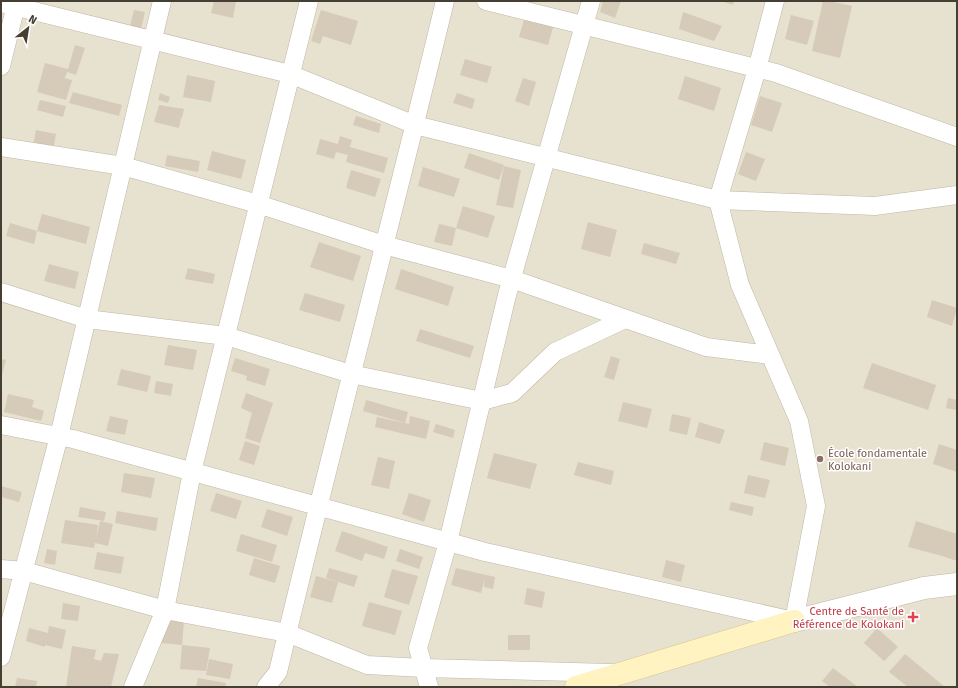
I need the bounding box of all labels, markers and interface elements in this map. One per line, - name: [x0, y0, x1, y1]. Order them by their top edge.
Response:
- north arrow: [8, 8, 48, 48]
- text: N: [26, 12, 39, 27]
- place label: École fondamentale Kolokani: [828, 446, 927, 473]
- marker: École fondamentale Kolokani: [815, 454, 825, 464]
- place label: Centre de Santé de Référence de Kolokani: [793, 605, 904, 631]
- marker: Centre de Santé de Référence de Kolokani: [907, 611, 919, 623]

